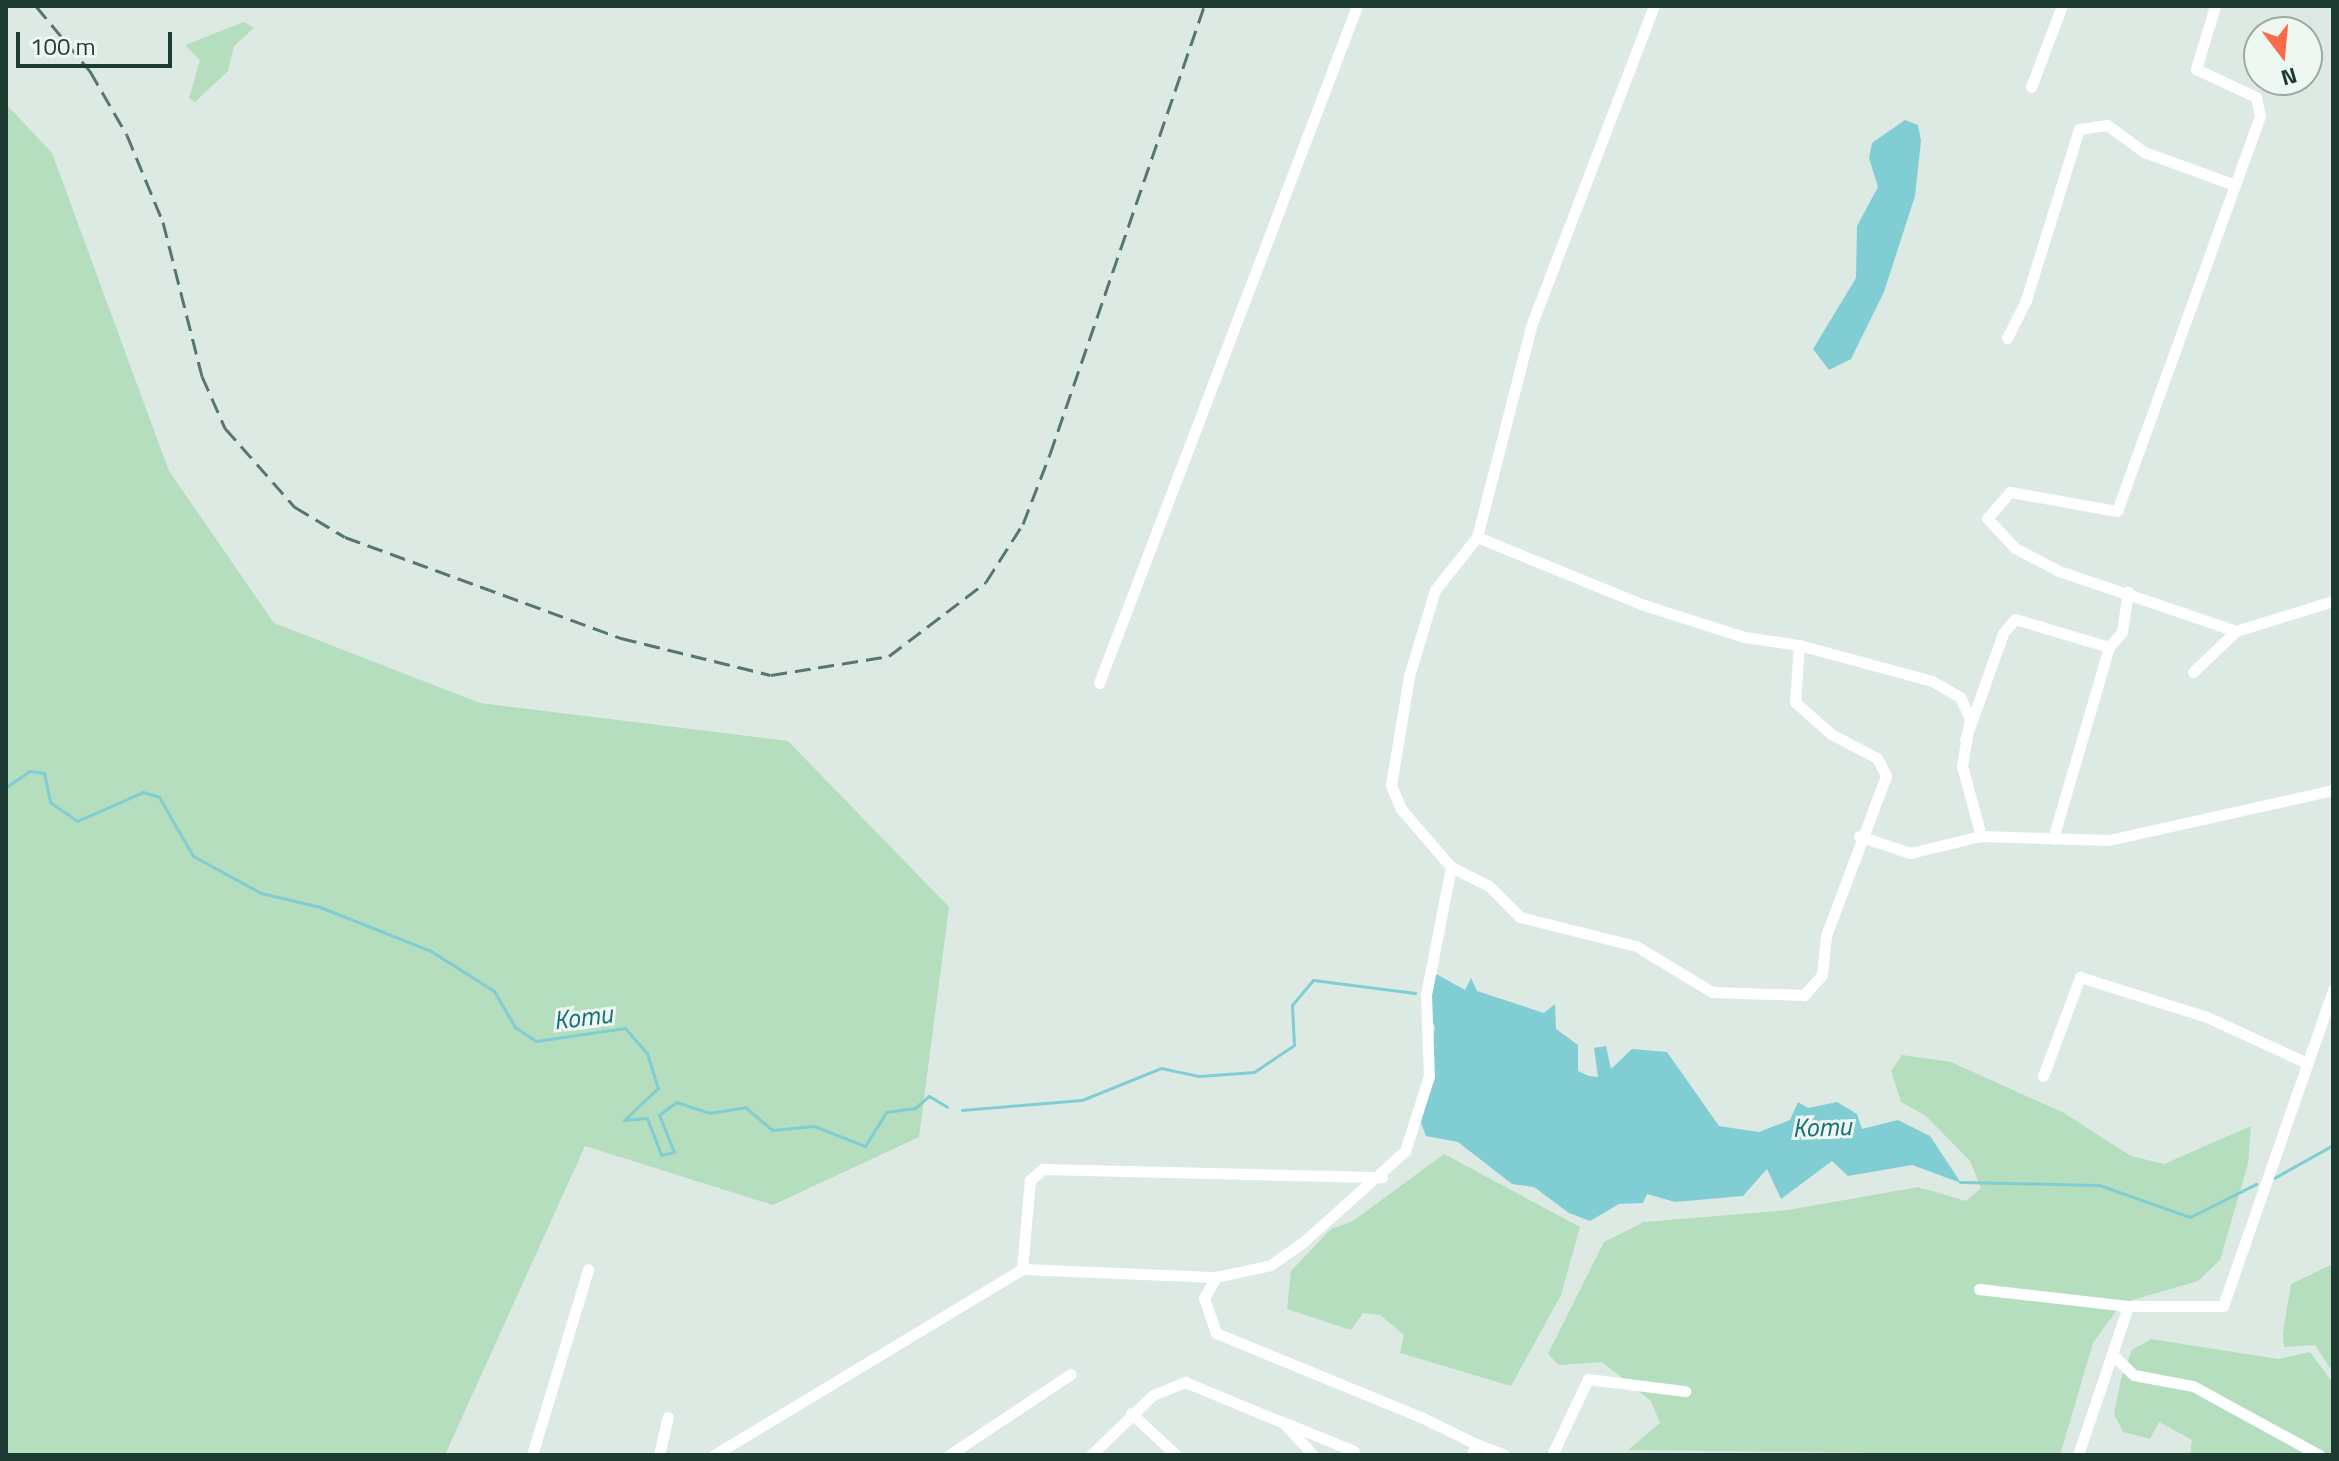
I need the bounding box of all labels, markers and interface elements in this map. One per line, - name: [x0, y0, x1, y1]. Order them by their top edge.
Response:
- scale bar: [20, 16, 176, 66]
- north arrow: [2243, 16, 2323, 96]
- text: 100 m: [30, 28, 96, 64]
- text: N: [2277, 59, 2301, 96]
- water label: Komu: [552, 998, 614, 1036]
- water label: Komu: [1792, 1110, 1852, 1144]

